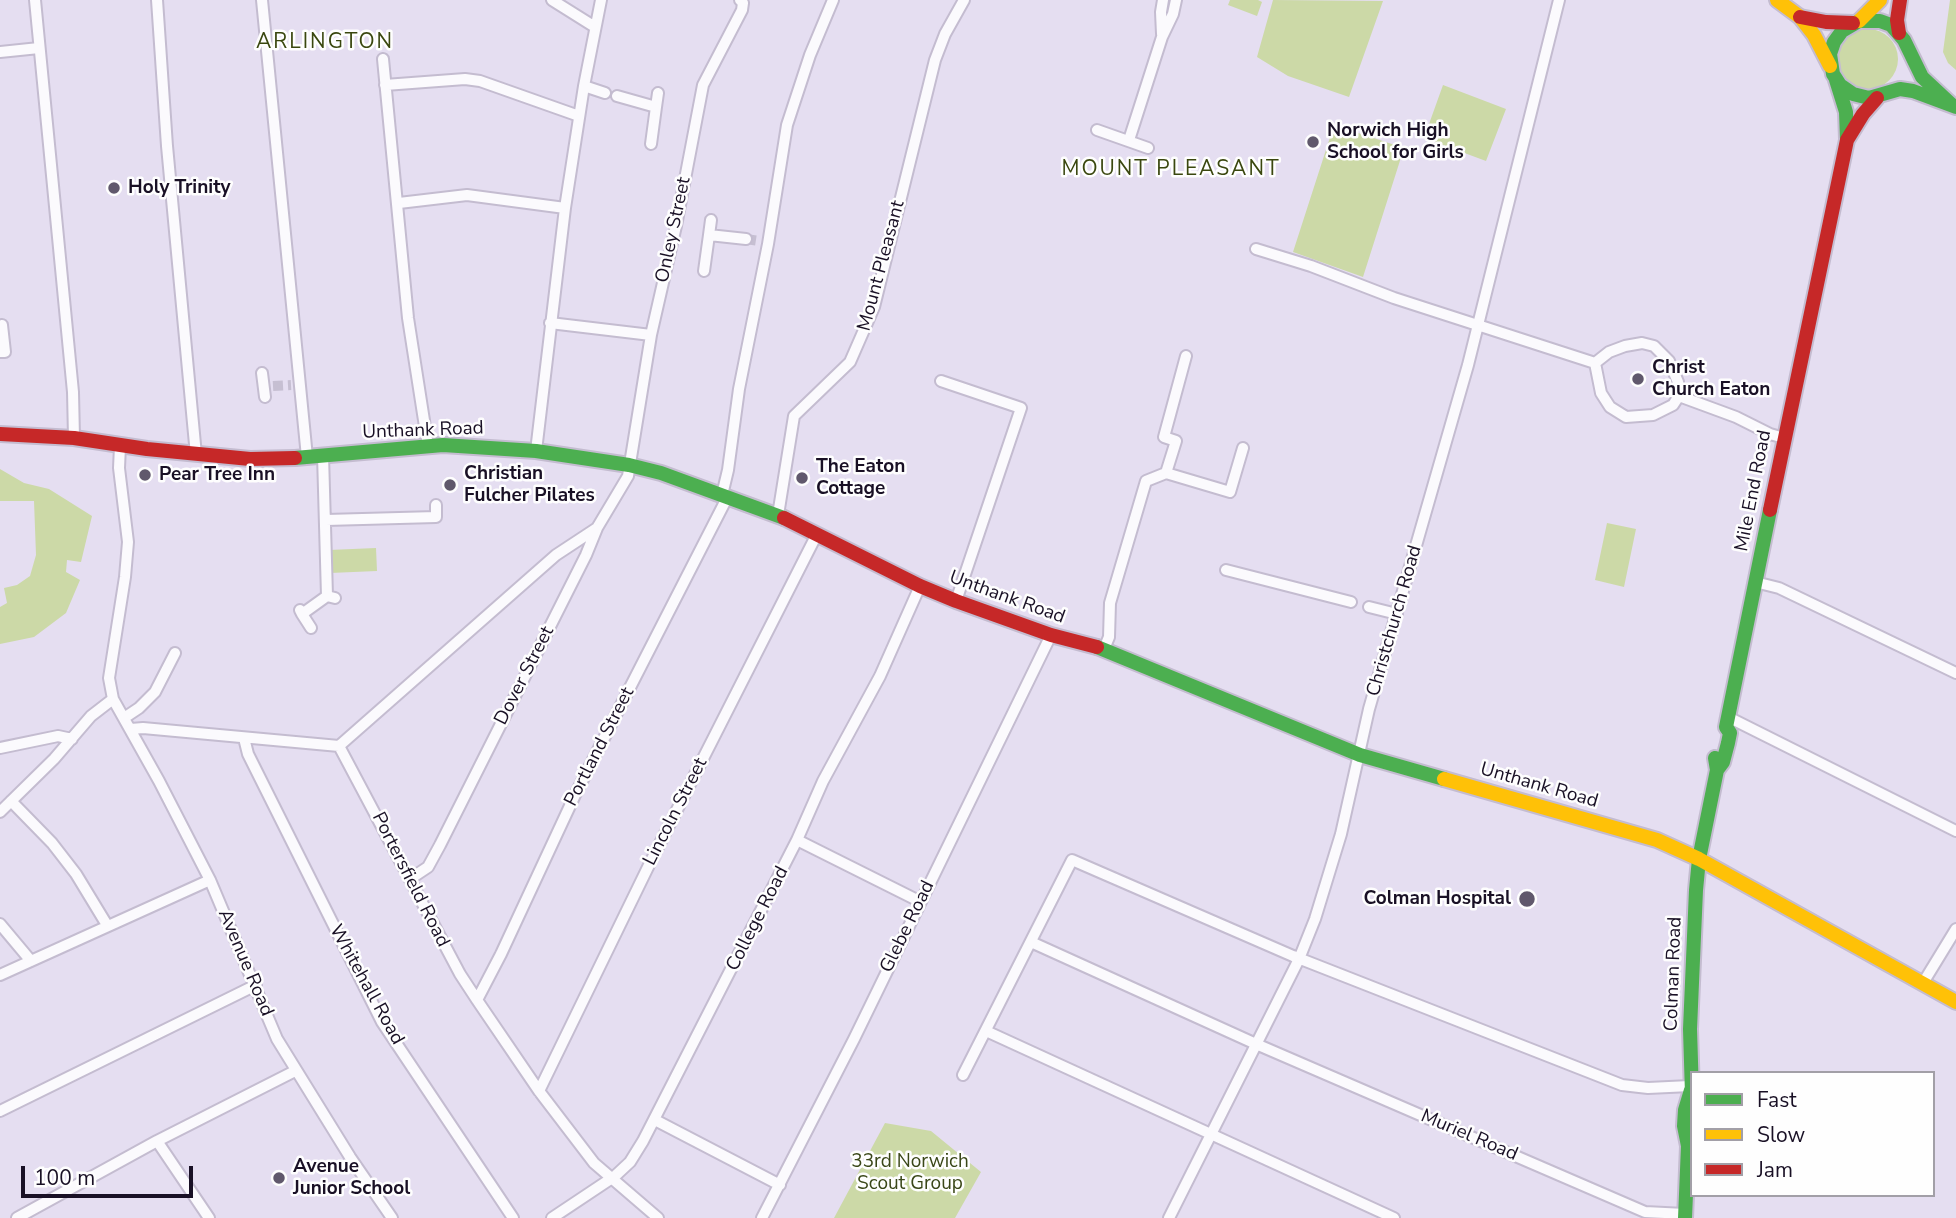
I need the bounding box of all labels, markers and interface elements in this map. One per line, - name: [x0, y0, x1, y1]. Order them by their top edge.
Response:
- district label: ARLINGTON: [257, 30, 393, 56]
- place label: Norwich High School for Girls: [1327, 120, 1464, 164]
- marker: Norwich High School for Girls: [1305, 134, 1321, 150]
- district label: MOUNT PLEASANT: [1063, 157, 1279, 183]
- street label: Onley Street: [652, 175, 696, 285]
- place label: Holy Trinity: [128, 177, 231, 199]
- marker: Holy Trinity: [106, 180, 122, 196]
- street label: Mount Pleasant: [854, 198, 910, 334]
- place label: Christ Church Eaton: [1652, 357, 1770, 401]
- marker: Christ Church Eaton: [1630, 371, 1646, 387]
- street label: Unthank Road: [362, 417, 484, 445]
- street label: Mile End Road: [1731, 428, 1777, 554]
- place label: The Eaton Cottage: [816, 456, 905, 500]
- place label: Christian Fulcher Pilates: [464, 463, 595, 507]
- place label: Pear Tree Inn: [159, 464, 275, 486]
- marker: Pear Tree Inn: [137, 467, 153, 483]
- marker: The Eaton Cottage: [794, 470, 810, 486]
- marker: Christian Fulcher Pilates: [442, 477, 458, 493]
- street label: Christchurch Road: [1363, 543, 1427, 699]
- street label: Unthank Road: [946, 567, 1068, 629]
- street label: Dover Street: [490, 623, 560, 729]
- street label: Portland Street: [560, 684, 640, 810]
- street label: Lincoln Street: [639, 754, 713, 870]
- street label: Unthank Road: [1477, 758, 1601, 814]
- street label: Portersfield Road: [366, 809, 454, 951]
- street label: College Road: [722, 863, 794, 975]
- street label: Glebe Road: [876, 877, 940, 977]
- place label: Colman Hospital: [1364, 888, 1511, 910]
- marker: Colman Hospital: [1517, 889, 1537, 909]
- street label: Avenue Road: [212, 906, 278, 1020]
- street label: Colman Road: [1661, 916, 1687, 1032]
- street label: Whitehall Road: [324, 921, 408, 1049]
- legend: [1690, 1071, 1935, 1197]
- text: Fast: [1757, 1086, 1797, 1114]
- street label: Muriel Road: [1417, 1105, 1521, 1167]
- text: Slow: [1757, 1121, 1805, 1149]
- park label: 33rd Norwich Scout Group: [851, 1151, 969, 1195]
- scale bar: [24, 1152, 196, 1196]
- place label: Avenue Junior School: [293, 1156, 410, 1200]
- text: Jam: [1757, 1156, 1793, 1184]
- text: 100 m: [34, 1164, 95, 1192]
- marker: Avenue Junior School: [271, 1170, 287, 1186]

